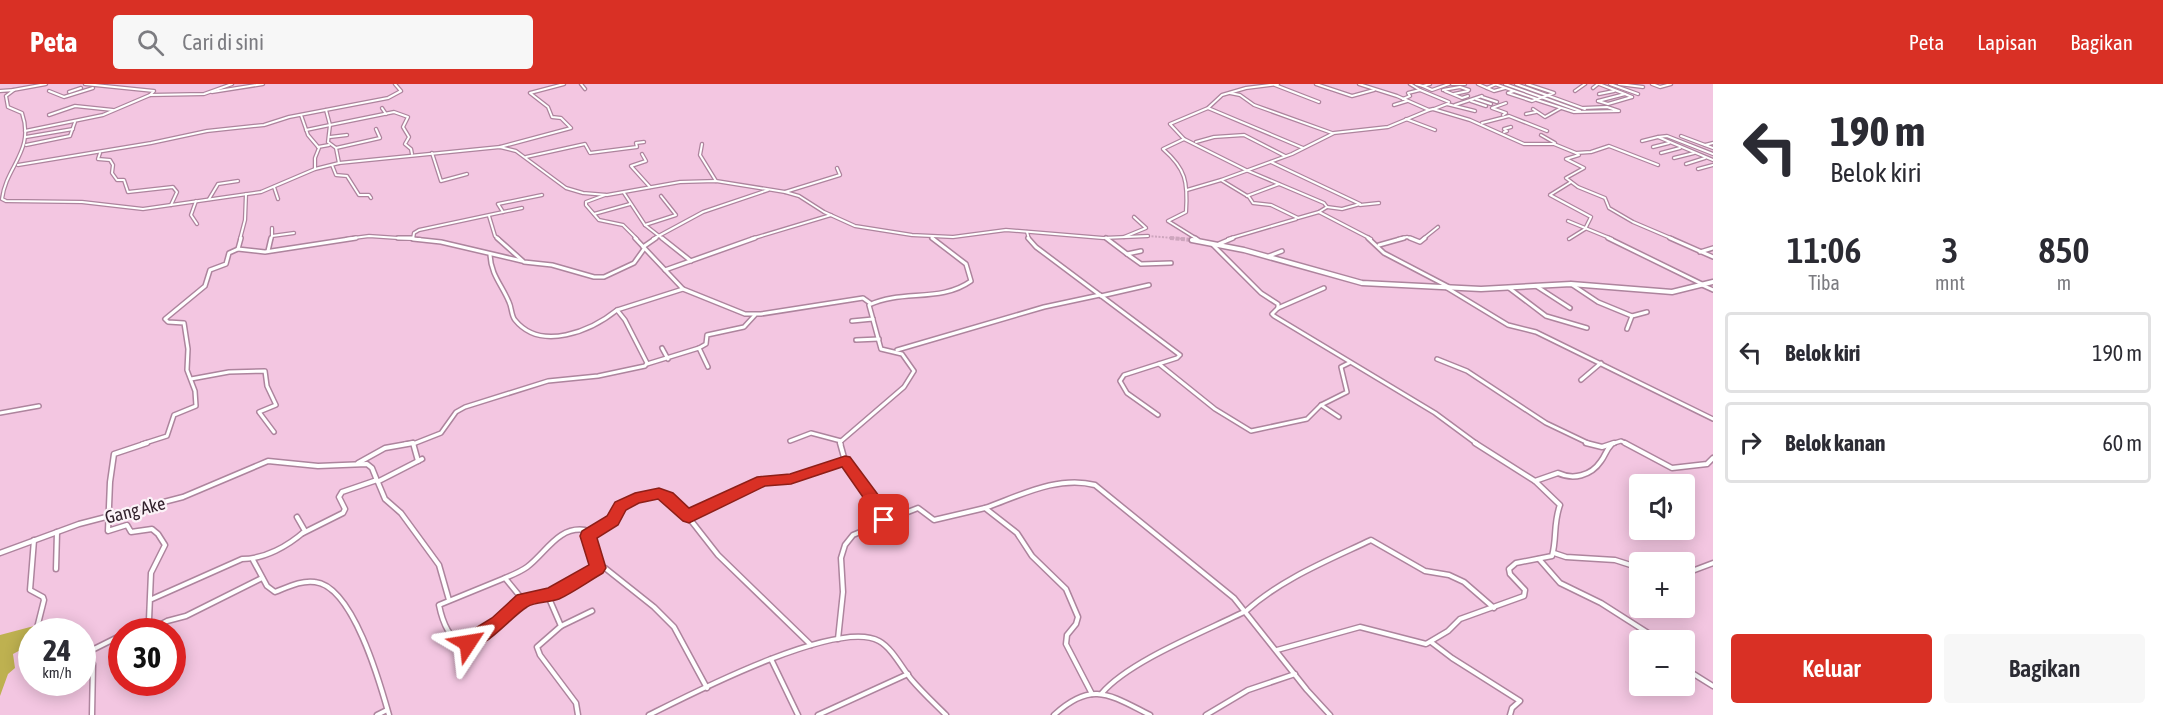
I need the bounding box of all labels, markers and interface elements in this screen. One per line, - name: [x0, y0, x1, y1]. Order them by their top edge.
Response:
- search box: [113, 15, 533, 69]
- text: Peta: [30, 26, 77, 58]
- icon: search: [134, 26, 167, 59]
- text: Cari di sini: [182, 29, 264, 55]
- text: Peta: [1909, 30, 1944, 54]
- text: Lapisan: [1977, 30, 2037, 54]
- text: Bagikan: [2070, 30, 2133, 54]
- text: 190 m: [1830, 107, 1925, 155]
- icon: left: [1731, 108, 1809, 186]
- text: Belok kiri: [1830, 157, 1922, 188]
- text: 11:06: [1787, 229, 1861, 271]
- text: 3: [1942, 229, 1958, 271]
- text: 850: [2039, 229, 2089, 271]
- text: Tiba: [1808, 271, 1840, 294]
- text: mnt: [1935, 271, 1965, 294]
- text: m: [2057, 271, 2071, 294]
- icon: left: [1734, 336, 1767, 369]
- text: Belok kiri: [1785, 340, 1860, 366]
- text: 190 m: [2092, 340, 2142, 366]
- icon: right: [1734, 426, 1767, 459]
- text: Belok kanan: [1785, 430, 1886, 456]
- text: 60 m: [2102, 430, 2142, 456]
- map controls: [1629, 474, 1695, 696]
- button: sound: [1629, 474, 1695, 540]
- street label: Gang Ake: [103, 492, 167, 528]
- pin: [858, 494, 909, 545]
- icon: arrive: [867, 503, 900, 536]
- button: +: [1629, 552, 1695, 618]
- position arrow: [436, 611, 500, 675]
- speed limit sign: 30: [108, 618, 186, 696]
- button: −: [1629, 630, 1695, 696]
- text: 24: [43, 633, 71, 667]
- button: Keluar: [1731, 634, 1932, 703]
- button: Bagikan: [1944, 634, 2145, 703]
- text: km/h: [42, 664, 72, 681]

